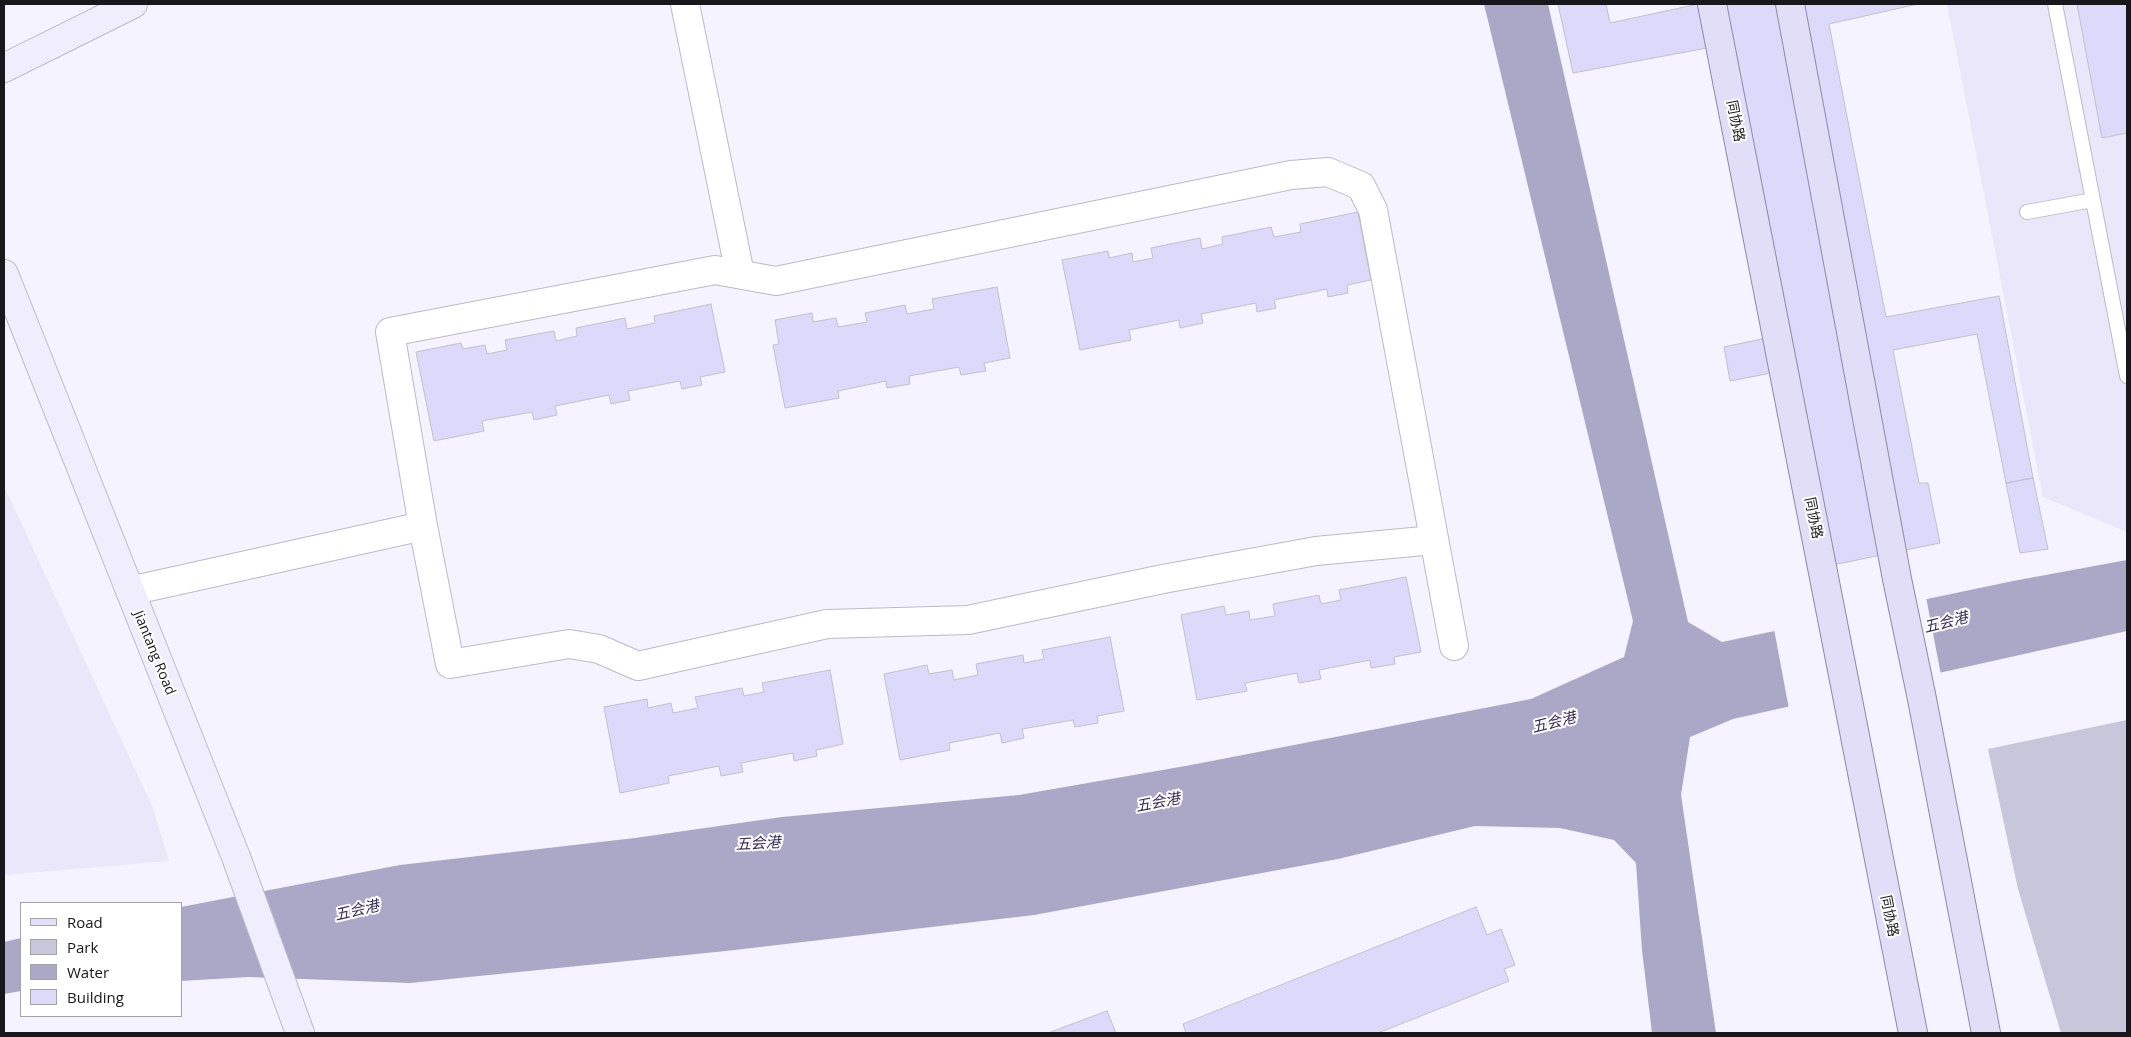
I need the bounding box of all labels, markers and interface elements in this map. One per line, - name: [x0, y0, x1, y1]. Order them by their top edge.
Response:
- street label: 同协路: [1723, 99, 1747, 143]
- street label: 同协路: [1801, 496, 1825, 540]
- street label: Jiantang Road: [129, 608, 179, 698]
- water label: 五会港: [1922, 609, 1970, 637]
- water label: 五会港: [1530, 709, 1578, 737]
- water label: 五会港: [1134, 790, 1182, 816]
- water label: 五会港: [735, 834, 781, 854]
- street label: 同协路: [1877, 894, 1901, 938]
- water label: 五会港: [333, 897, 381, 925]
- legend: [20, 902, 182, 1017]
- text: Road: [67, 912, 103, 932]
- text: Park: [67, 937, 98, 957]
- text: Water: [67, 962, 109, 982]
- text: Building: [67, 987, 124, 1007]

